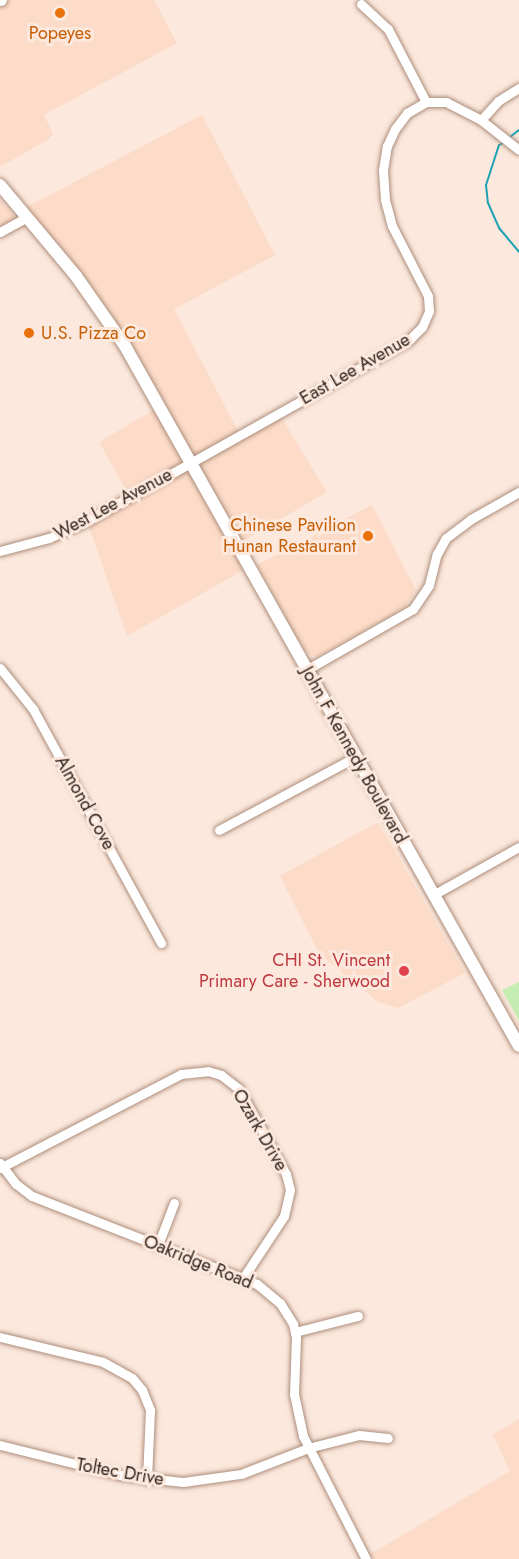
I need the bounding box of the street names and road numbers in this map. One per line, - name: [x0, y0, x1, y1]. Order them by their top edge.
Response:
- street label: East Lee Avenue: [296, 329, 414, 409]
- street label: West Lee Avenue: [50, 464, 176, 544]
- street label: John F Kennedy Boulevard: [296, 663, 412, 847]
- street label: Almond Cove: [50, 752, 120, 854]
- street label: Ozark Drive: [228, 1085, 292, 1175]
- street label: Oakridge Road: [140, 1230, 256, 1294]
- street label: Toltec Drive: [75, 1454, 165, 1490]

